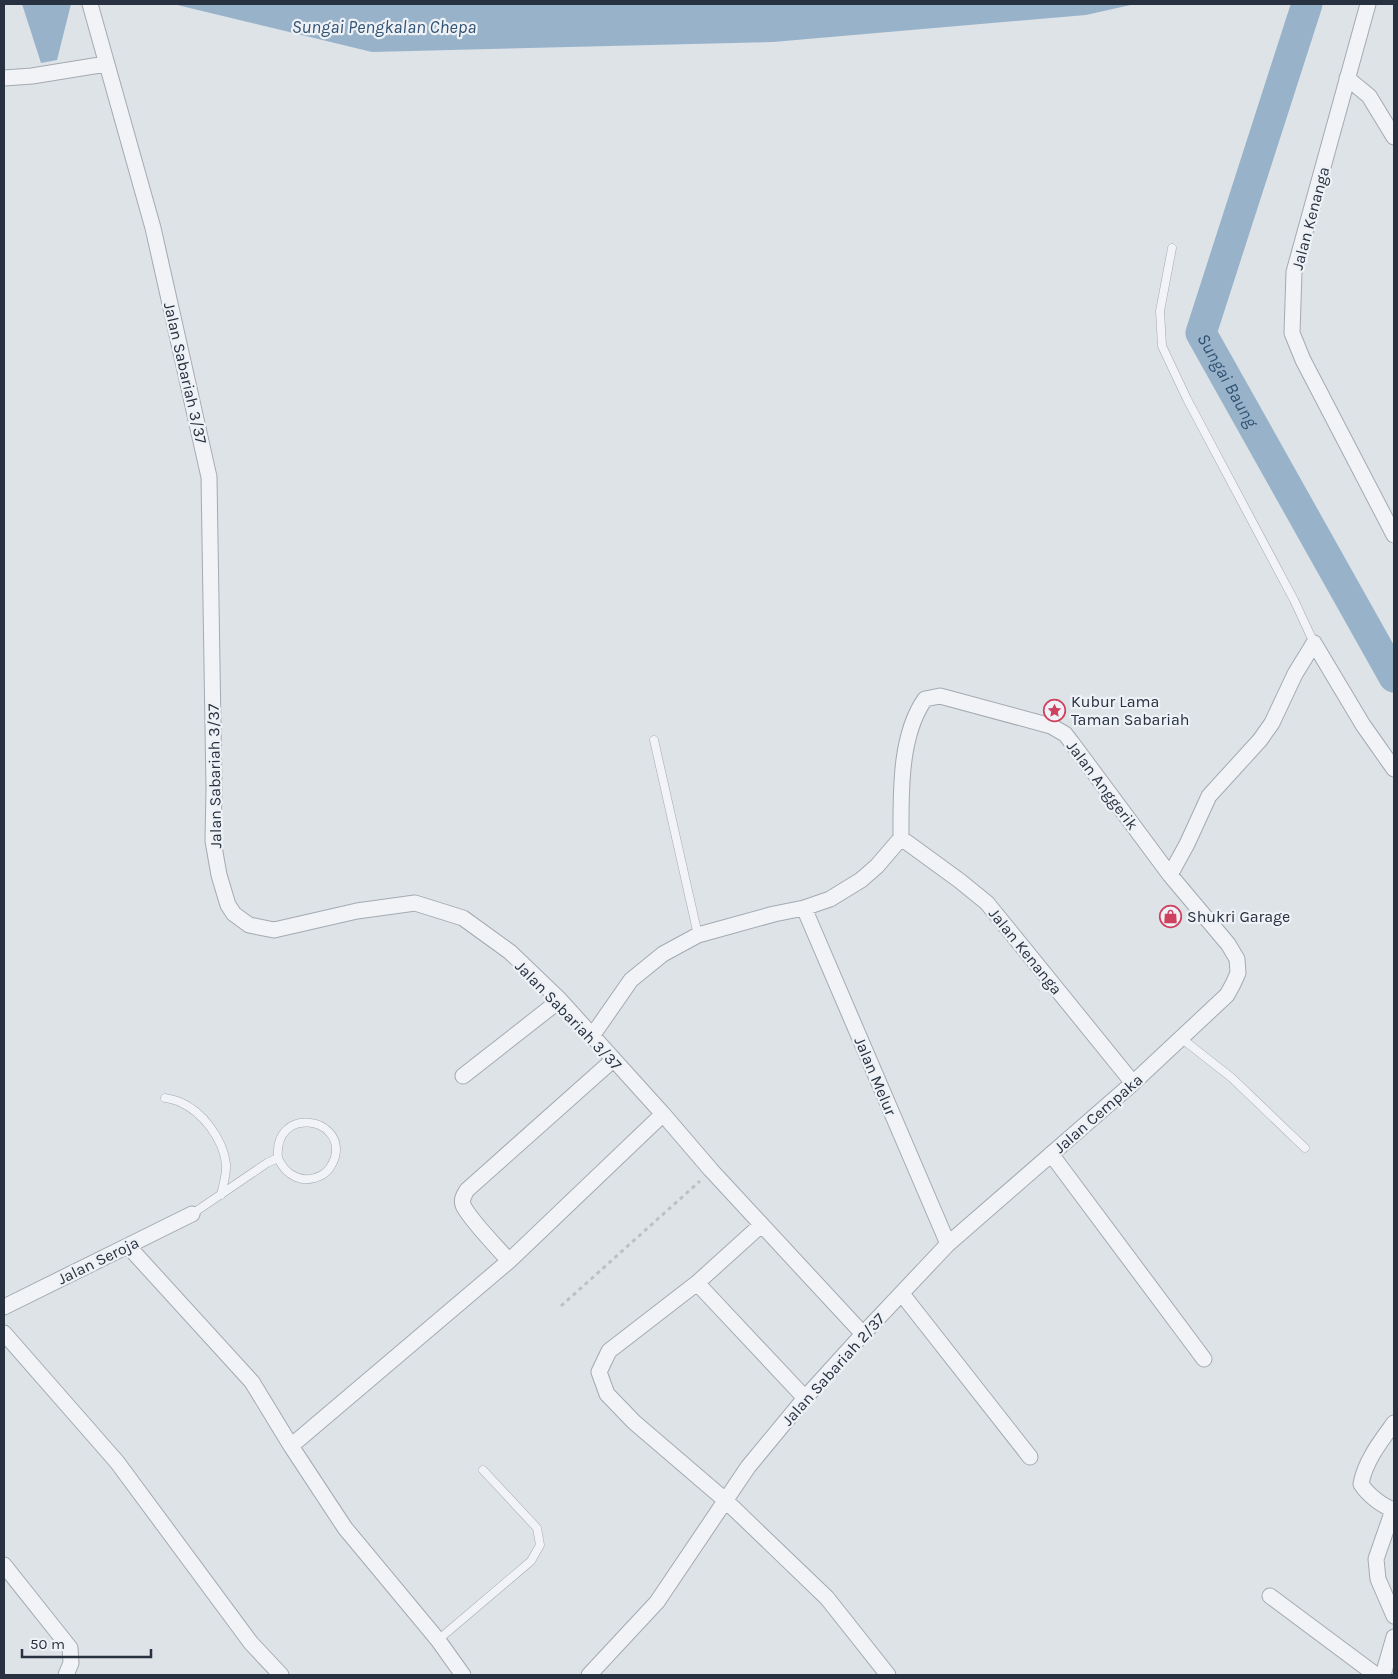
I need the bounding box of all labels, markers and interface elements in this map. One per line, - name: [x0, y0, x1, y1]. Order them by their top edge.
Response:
- water label: Sungai Pengkalan Chepa: [292, 16, 476, 38]
- street label: Jalan Kenanga: [1288, 165, 1333, 272]
- street label: Jalan Sabariah 3/37: [160, 300, 211, 446]
- water label: Sungai Baung: [1192, 330, 1263, 432]
- place label: Kubur Lama Taman Sabariah: [1071, 692, 1189, 729]
- place icon: Kubur Lama Taman Sabariah: [1043, 698, 1067, 722]
- street label: Jalan Sabariah 3/37: [204, 703, 225, 849]
- street label: Jalan Anggerik: [1063, 737, 1142, 834]
- street label: Jalan Kenanga: [985, 904, 1066, 998]
- shop icon: Shukri Garage: [1159, 904, 1183, 928]
- place label: Shukri Garage: [1187, 907, 1290, 926]
- street label: Jalan Sabariah 3/37: [511, 957, 626, 1074]
- street label: Jalan Melur: [850, 1034, 901, 1119]
- street label: Jalan Cempaka: [1050, 1070, 1146, 1157]
- street label: Jalan Seroja: [54, 1233, 142, 1288]
- street label: Jalan Sabariah 2/37: [778, 1309, 889, 1429]
- scale bar: [22, 1626, 151, 1658]
- text: 50 m: [30, 1635, 65, 1653]

